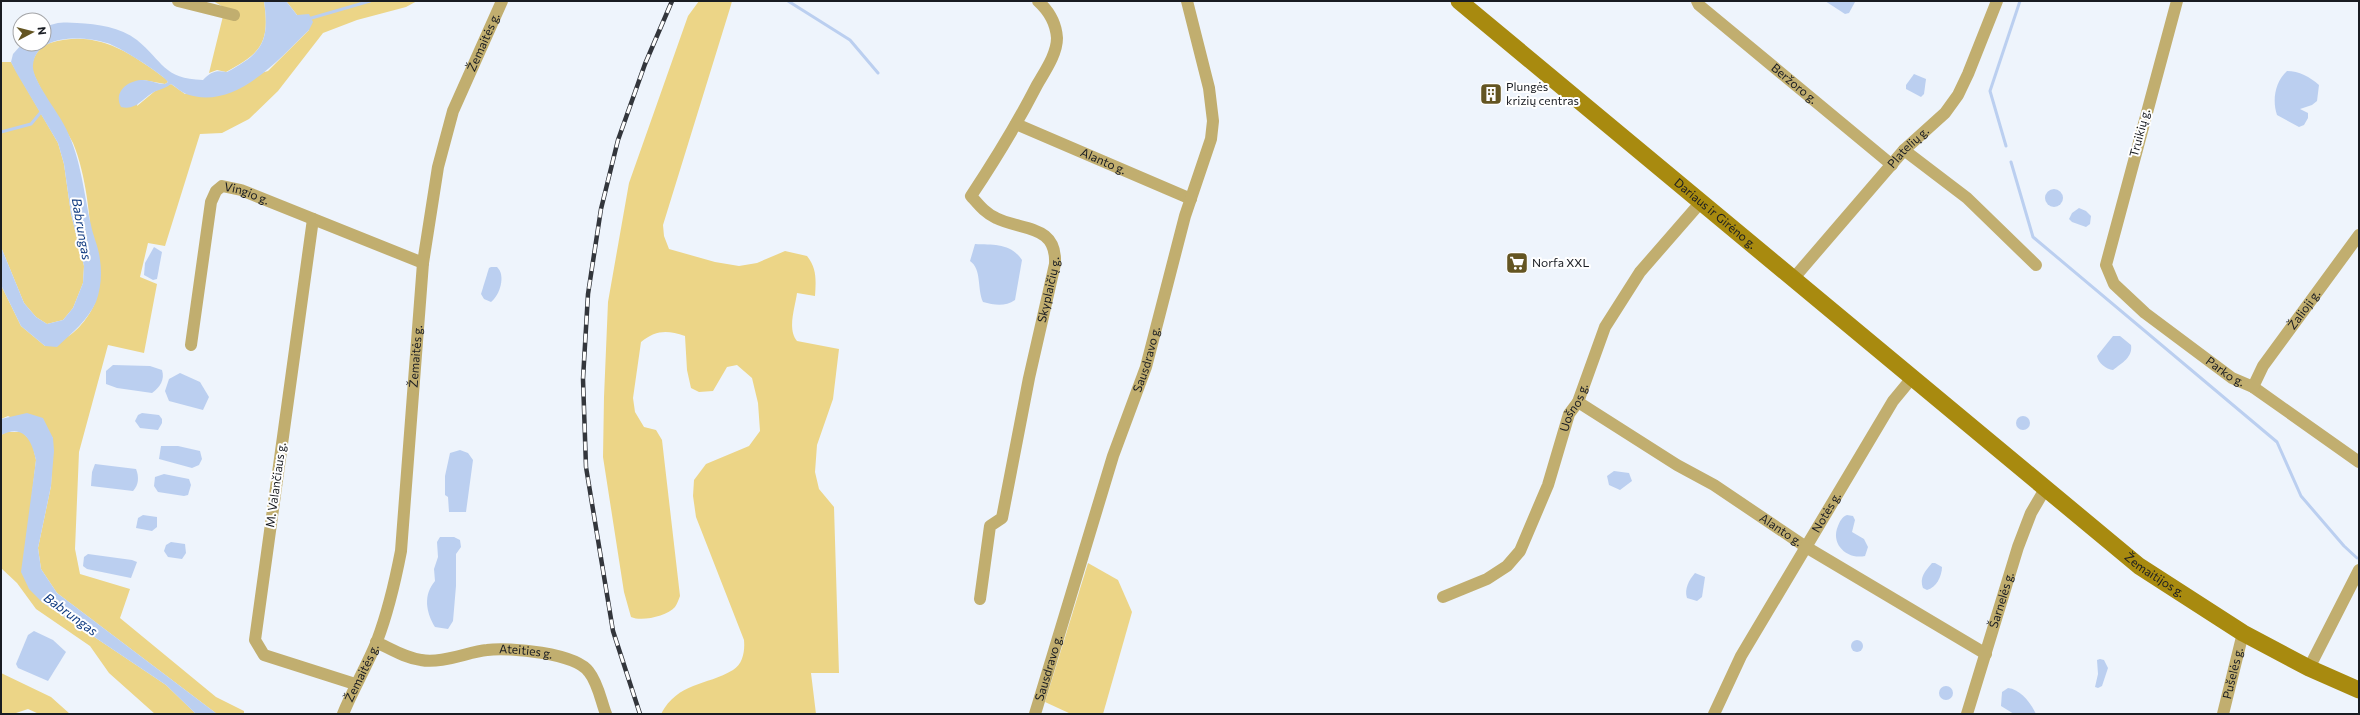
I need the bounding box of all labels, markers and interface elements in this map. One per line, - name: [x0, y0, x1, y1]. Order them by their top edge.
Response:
- street label: Žemaitės g.: [464, 10, 502, 73]
- north arrow: [12, 12, 52, 52]
- text: N: [35, 26, 49, 36]
- street label: Beržoro g.: [1769, 60, 1821, 106]
- place label: Plungės krizių centras: [1506, 79, 1579, 107]
- building icon: Plungės krizių centras: [1478, 81, 1504, 107]
- street label: Truikių g.: [2126, 107, 2152, 158]
- street label: Platelių g.: [1884, 123, 1931, 170]
- street label: Alanto g.: [1079, 145, 1129, 176]
- street label: Dariaus ir Girėno g.: [1672, 175, 1760, 251]
- street label: Vingio g.: [223, 179, 272, 207]
- water label: Babrungas: [69, 197, 95, 261]
- supermarket icon: Norfa XXL: [1504, 250, 1530, 276]
- place label: Norfa XXL: [1532, 255, 1589, 269]
- street label: Skyplaičių g.: [1034, 257, 1061, 324]
- street label: Žalioji g.: [2284, 287, 2323, 332]
- street label: Žemaitės g.: [406, 324, 424, 388]
- street label: Sausdravo g.: [1129, 325, 1162, 394]
- street label: Parko g.: [2204, 353, 2247, 389]
- street label: Uošnos g.: [1556, 381, 1590, 433]
- street label: M. Valančiaus g.: [262, 441, 288, 528]
- street label: Notės g.: [1808, 489, 1843, 535]
- street label: Alanto g.: [1757, 510, 1805, 549]
- street label: Žemaitijos g.: [2122, 549, 2188, 600]
- street label: Šarnelės g.: [1986, 570, 2016, 630]
- water label: Babrungas: [41, 589, 101, 639]
- street label: Sausdravo g.: [1031, 633, 1065, 702]
- street label: Ateities g.: [499, 641, 554, 661]
- street label: Žemaitės g.: [341, 642, 381, 704]
- street label: Pušelės g.: [2219, 646, 2245, 700]

